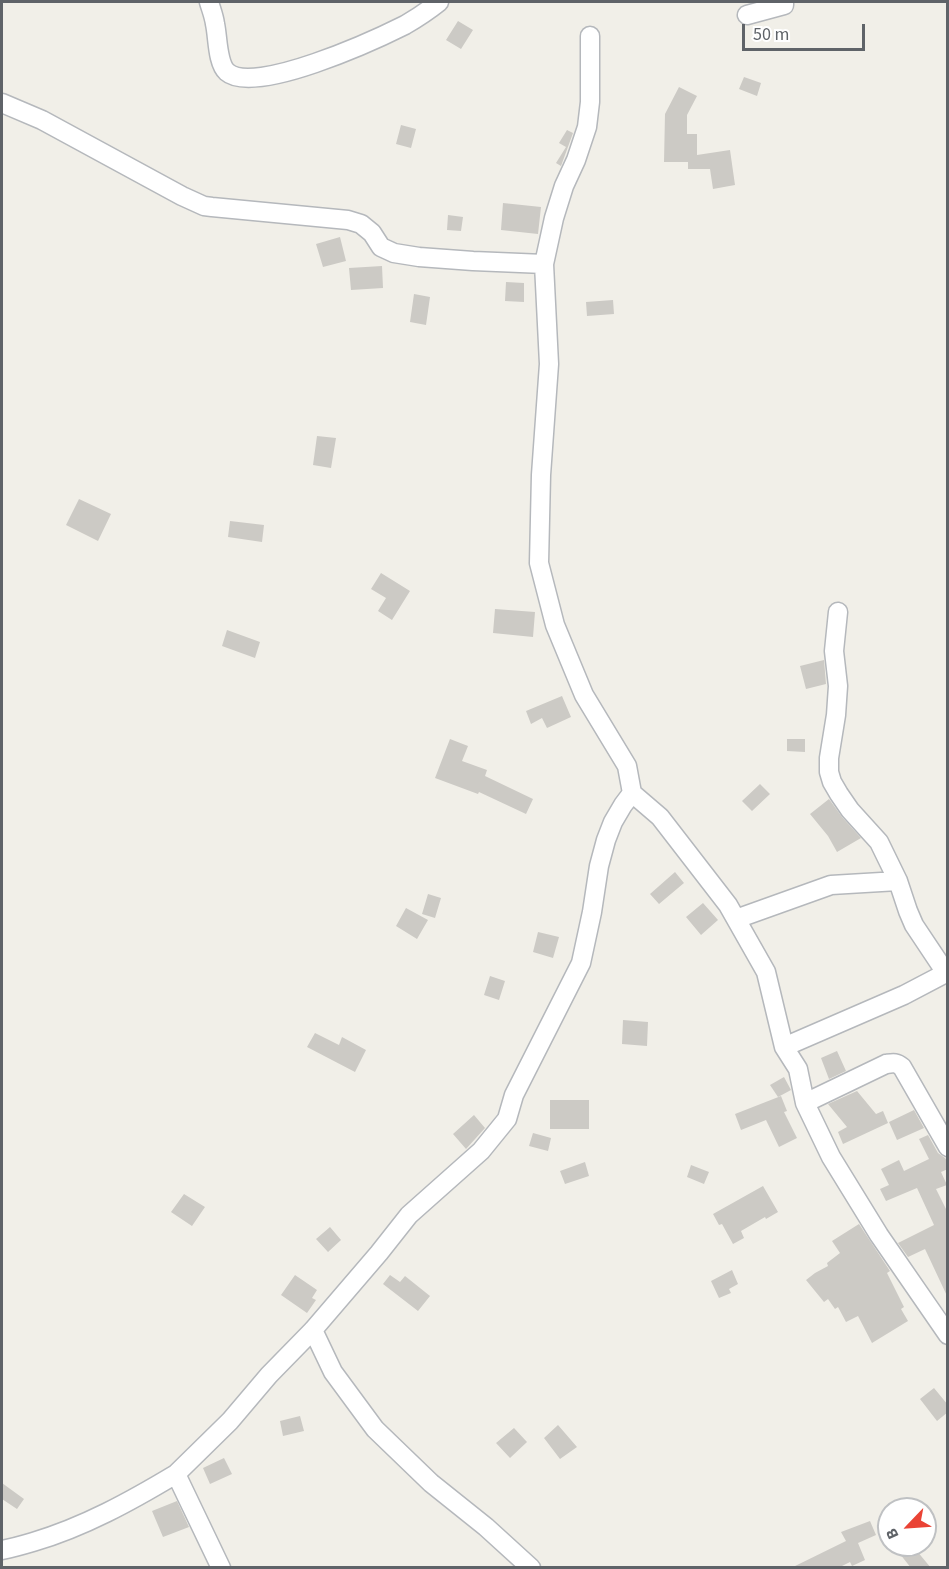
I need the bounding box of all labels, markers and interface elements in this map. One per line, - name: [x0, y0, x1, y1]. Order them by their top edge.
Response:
- scale bar: [745, 12, 868, 50]
- text: 50 m: [753, 22, 789, 47]
- north arrow: [877, 1497, 937, 1557]
- text: B: [880, 1525, 905, 1543]

